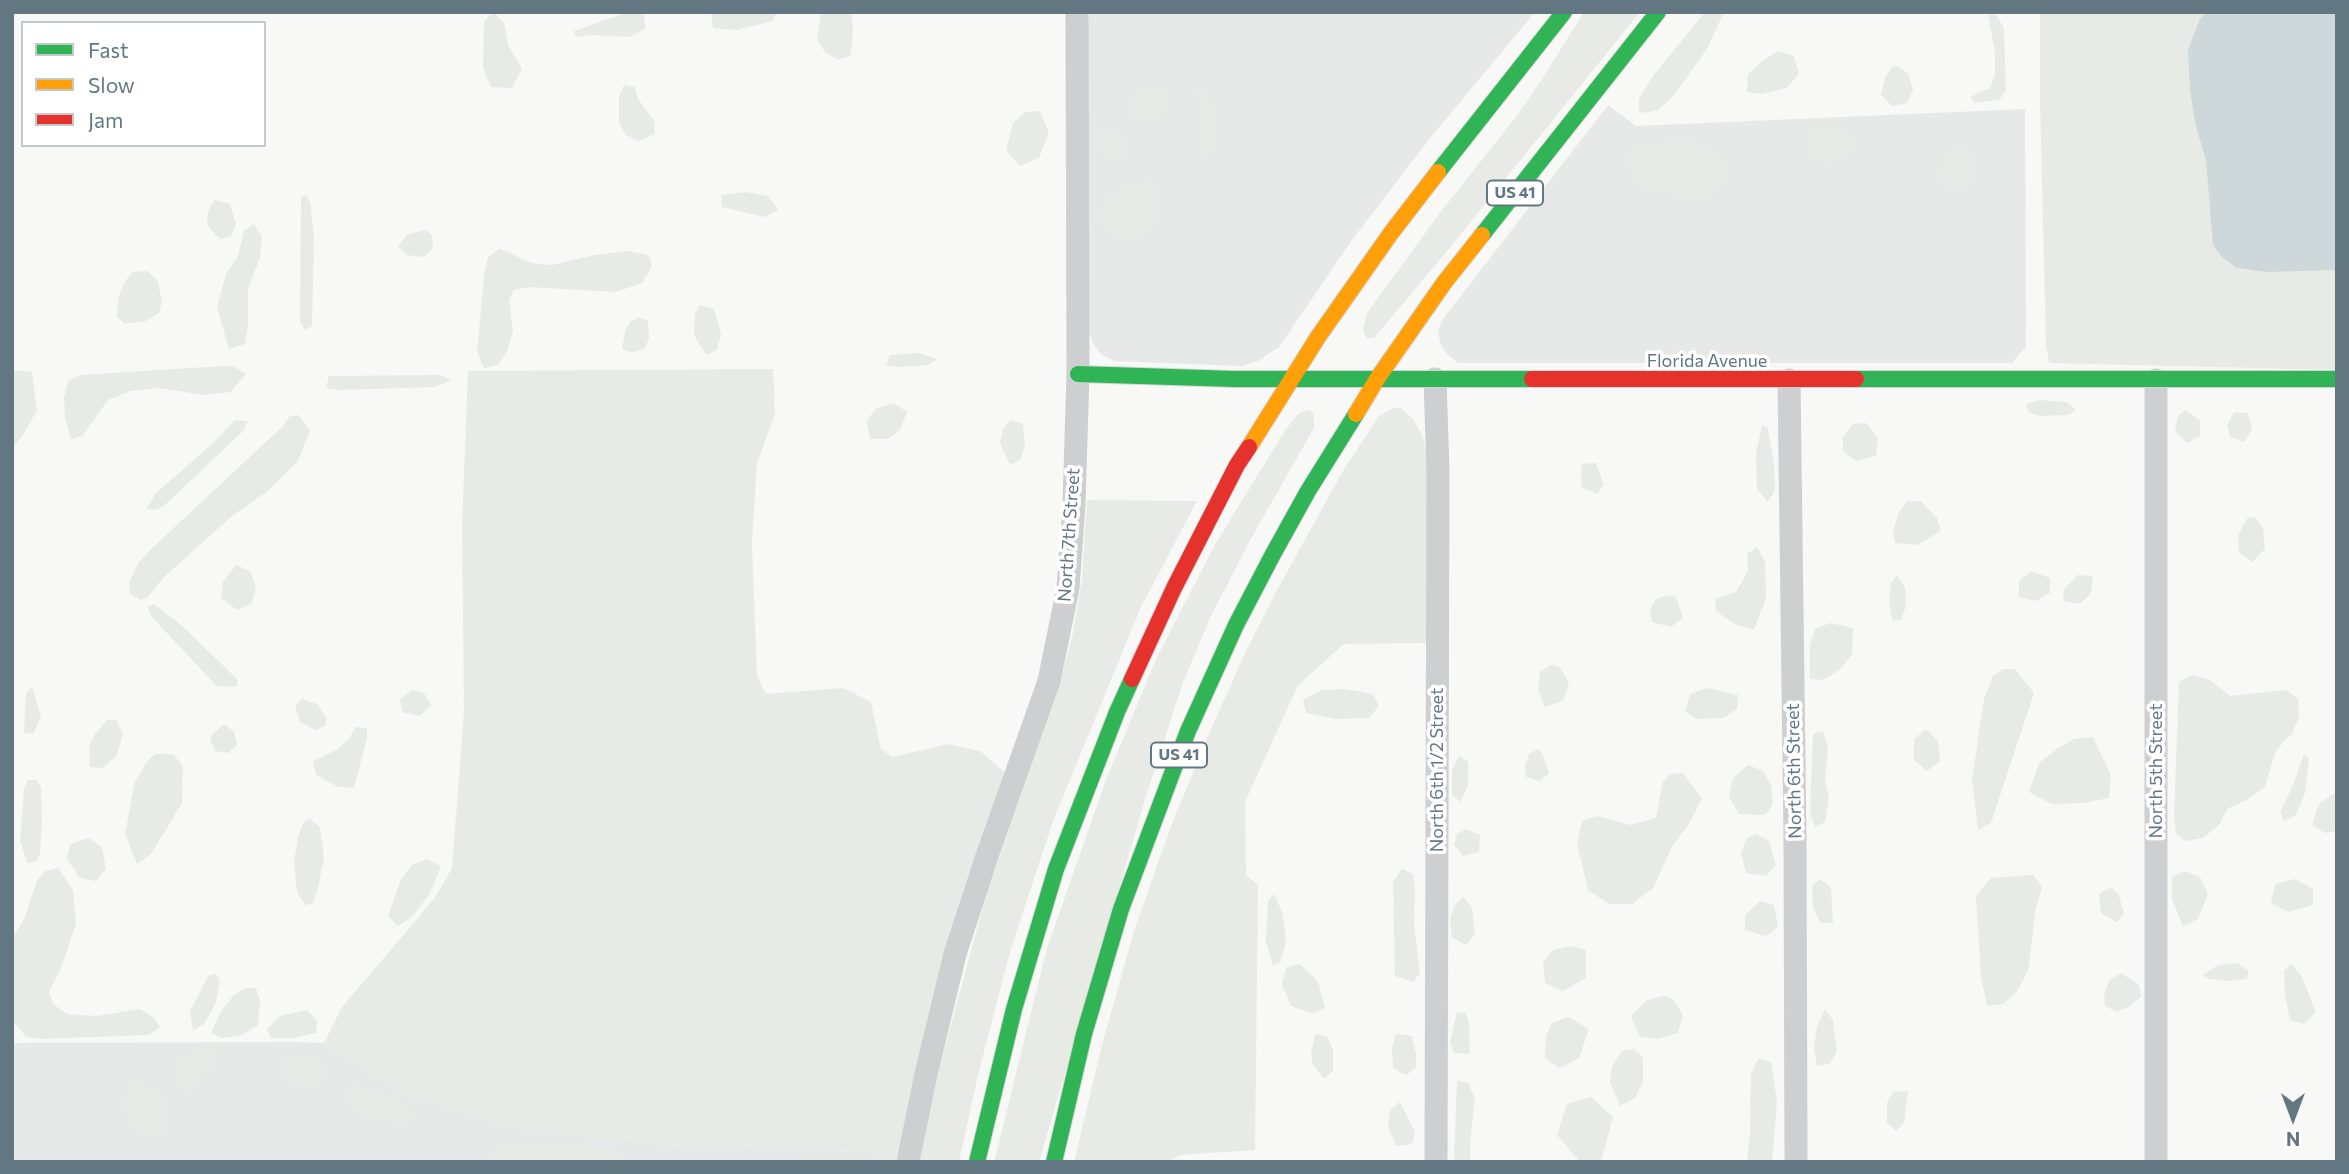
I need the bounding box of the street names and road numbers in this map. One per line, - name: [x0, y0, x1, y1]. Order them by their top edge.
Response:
- road number: US 41: [1487, 181, 1543, 206]
- street label: Florida Avenue: [1647, 350, 1767, 372]
- street label: North 7th Street: [1054, 467, 1084, 603]
- street label: North 6th 1/2 Street: [1426, 688, 1448, 852]
- street label: North 6th Street: [1782, 703, 1806, 839]
- street label: North 5th Street: [2145, 703, 2167, 839]
- road number: US 41: [1151, 742, 1207, 768]

